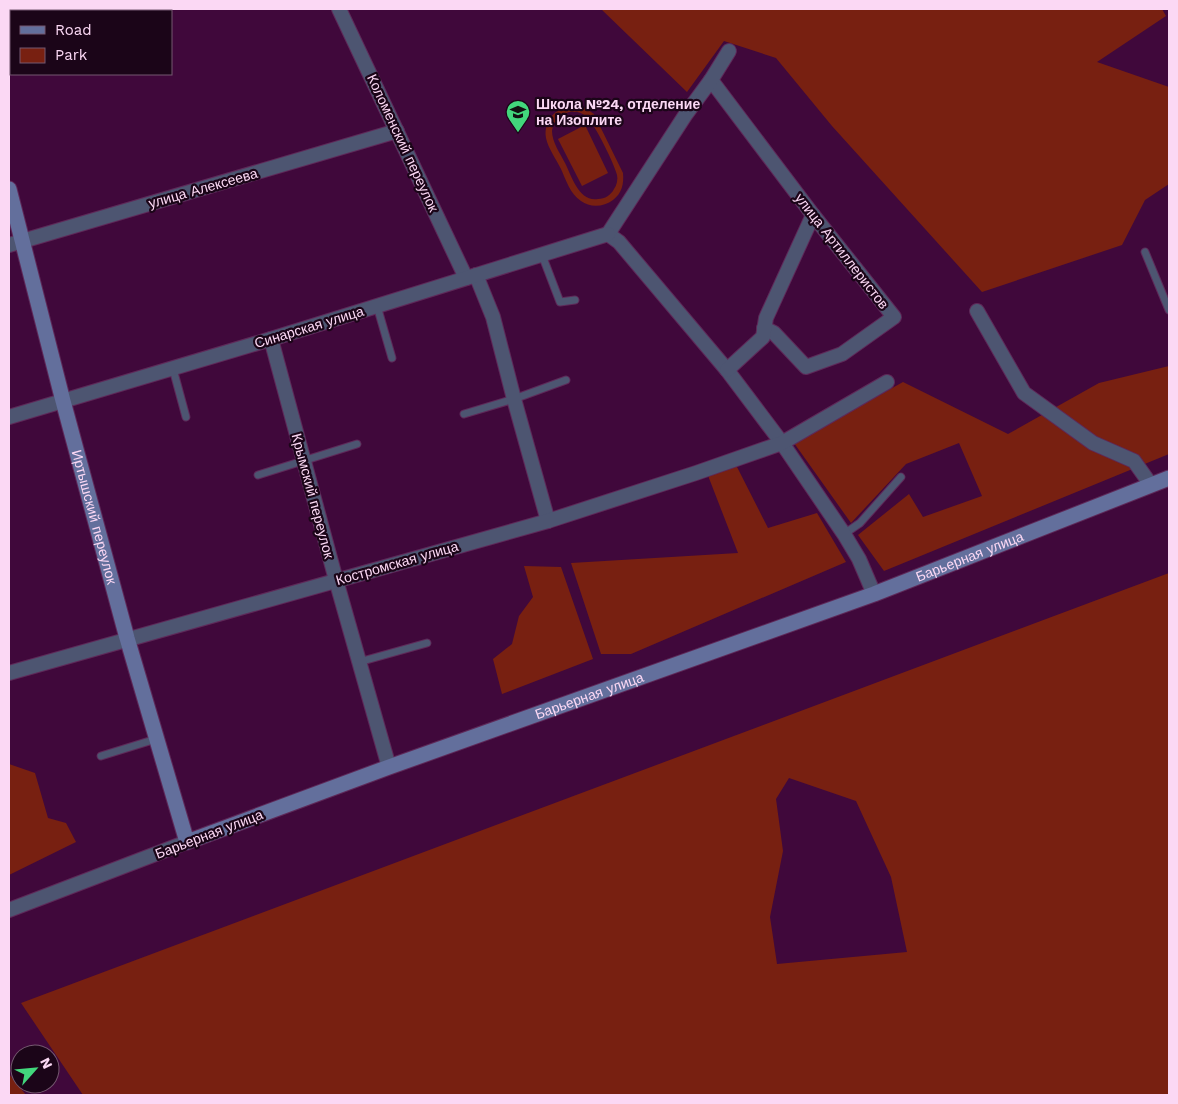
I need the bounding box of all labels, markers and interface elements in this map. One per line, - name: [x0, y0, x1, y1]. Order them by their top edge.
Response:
- legend: [10, 10, 172, 75]
- text: Road: [55, 21, 92, 39]
- text: Park: [55, 46, 88, 64]
- street label: Коломенский переулок: [364, 72, 442, 215]
- place label: Школа №24, отделение на Изоплите: [536, 96, 700, 128]
- school or university icon: Школа №24, отделение на Изоплите: [505, 99, 531, 133]
- street label: улица Алексеева: [147, 165, 259, 211]
- street label: улица Артиллеристов: [792, 190, 892, 312]
- street label: Синарская улица: [252, 303, 366, 351]
- street label: Крымский переулок: [289, 432, 338, 561]
- street label: Иртышский переулок: [69, 448, 120, 587]
- street label: Барьерная улица: [914, 528, 1026, 585]
- street label: Костромская улица: [334, 538, 460, 588]
- street label: Барьерная улица: [533, 669, 646, 722]
- street label: Барьерная улица: [153, 806, 265, 862]
- north arrow: [10, 1044, 60, 1094]
- text: N: [37, 1055, 56, 1071]

